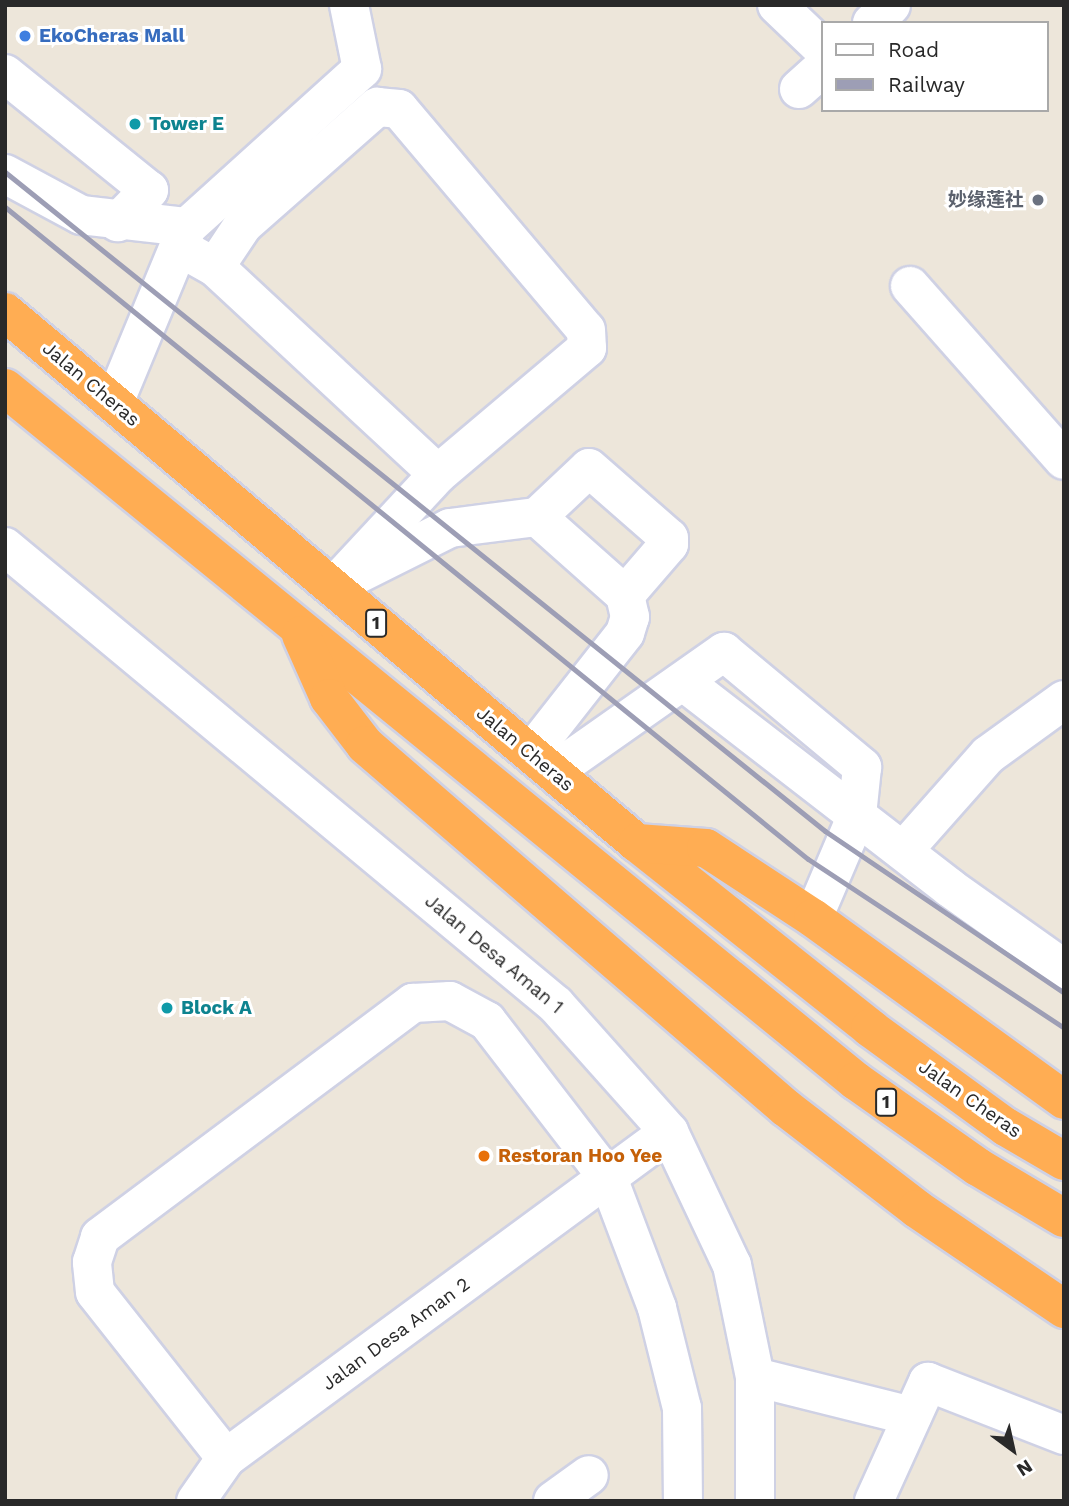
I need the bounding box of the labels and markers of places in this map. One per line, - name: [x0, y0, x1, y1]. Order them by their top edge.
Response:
- place label: EkoCheras Mall: [39, 25, 185, 47]
- marker: EkoCheras Mall: [17, 28, 33, 44]
- place label: Tower E: [149, 113, 224, 135]
- marker: Tower E: [127, 116, 143, 132]
- place label: 妙缘莲社: [948, 189, 1024, 211]
- marker: 妙缘莲社: [1030, 192, 1046, 208]
- place label: Block A: [181, 997, 252, 1019]
- marker: Block A: [159, 1000, 175, 1016]
- place label: Restoran Hoo Yee: [498, 1145, 663, 1167]
- marker: Restoran Hoo Yee: [476, 1148, 492, 1164]

